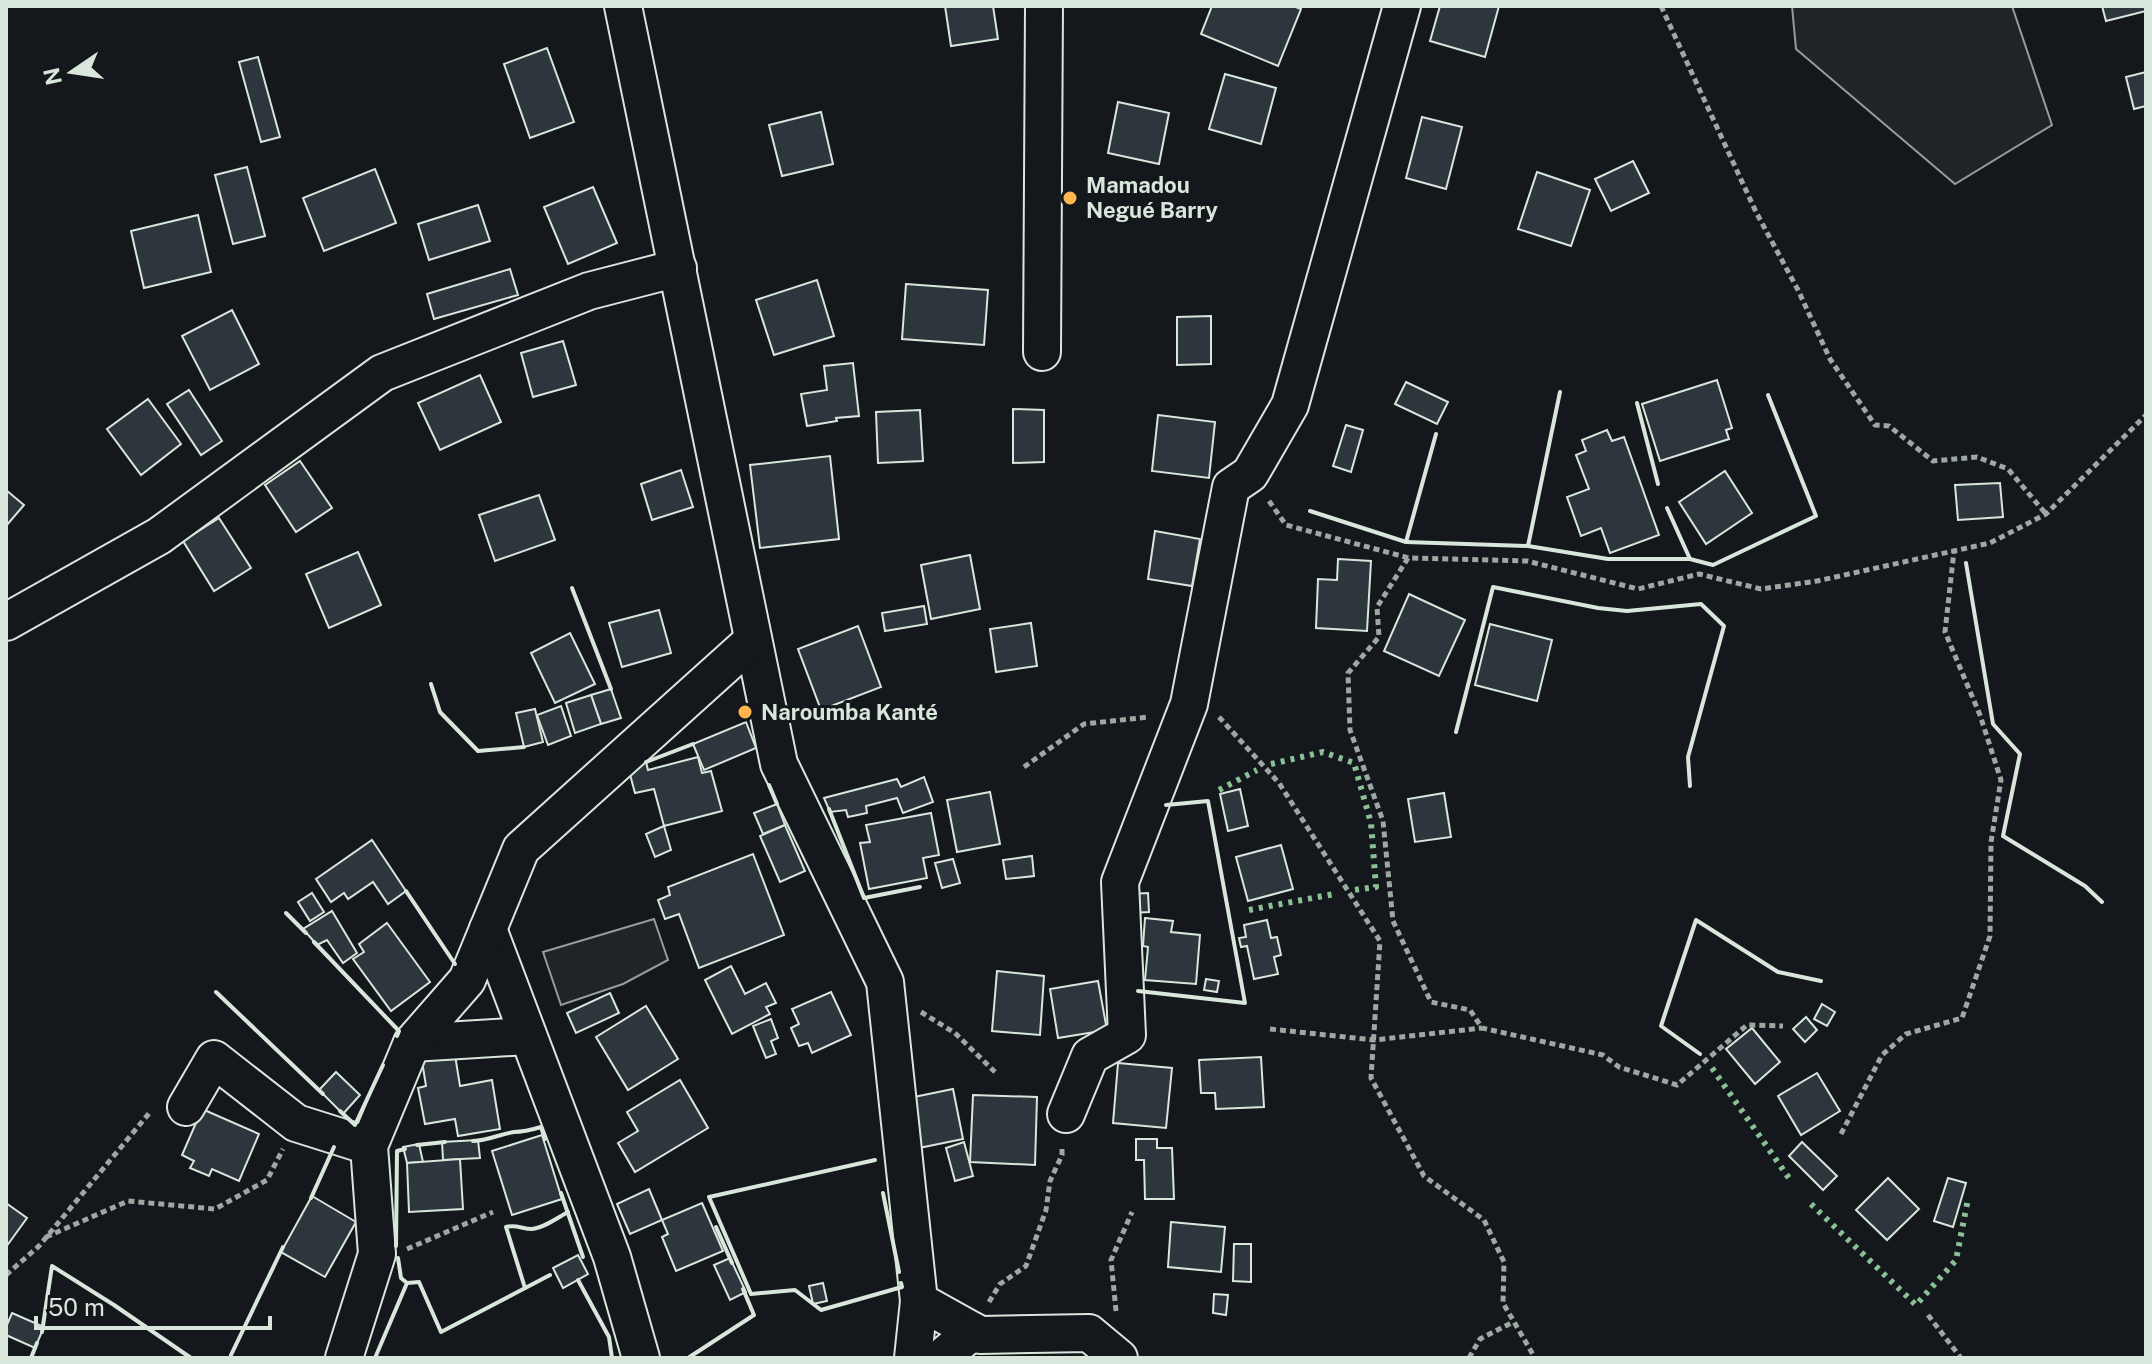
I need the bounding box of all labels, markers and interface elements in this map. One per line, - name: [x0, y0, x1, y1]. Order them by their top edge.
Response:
- north arrow: [32, 32, 112, 112]
- text: N: [38, 65, 67, 88]
- place label: Mamadou Negué Barry: [1086, 172, 1219, 223]
- marker: Mamadou Negué Barry: [1061, 189, 1079, 207]
- place label: Naroumba Kanté: [761, 699, 938, 725]
- marker: Naroumba Kanté: [736, 703, 754, 721]
- scale bar: [36, 1280, 270, 1330]
- text: 50 m: [48, 1293, 105, 1321]

